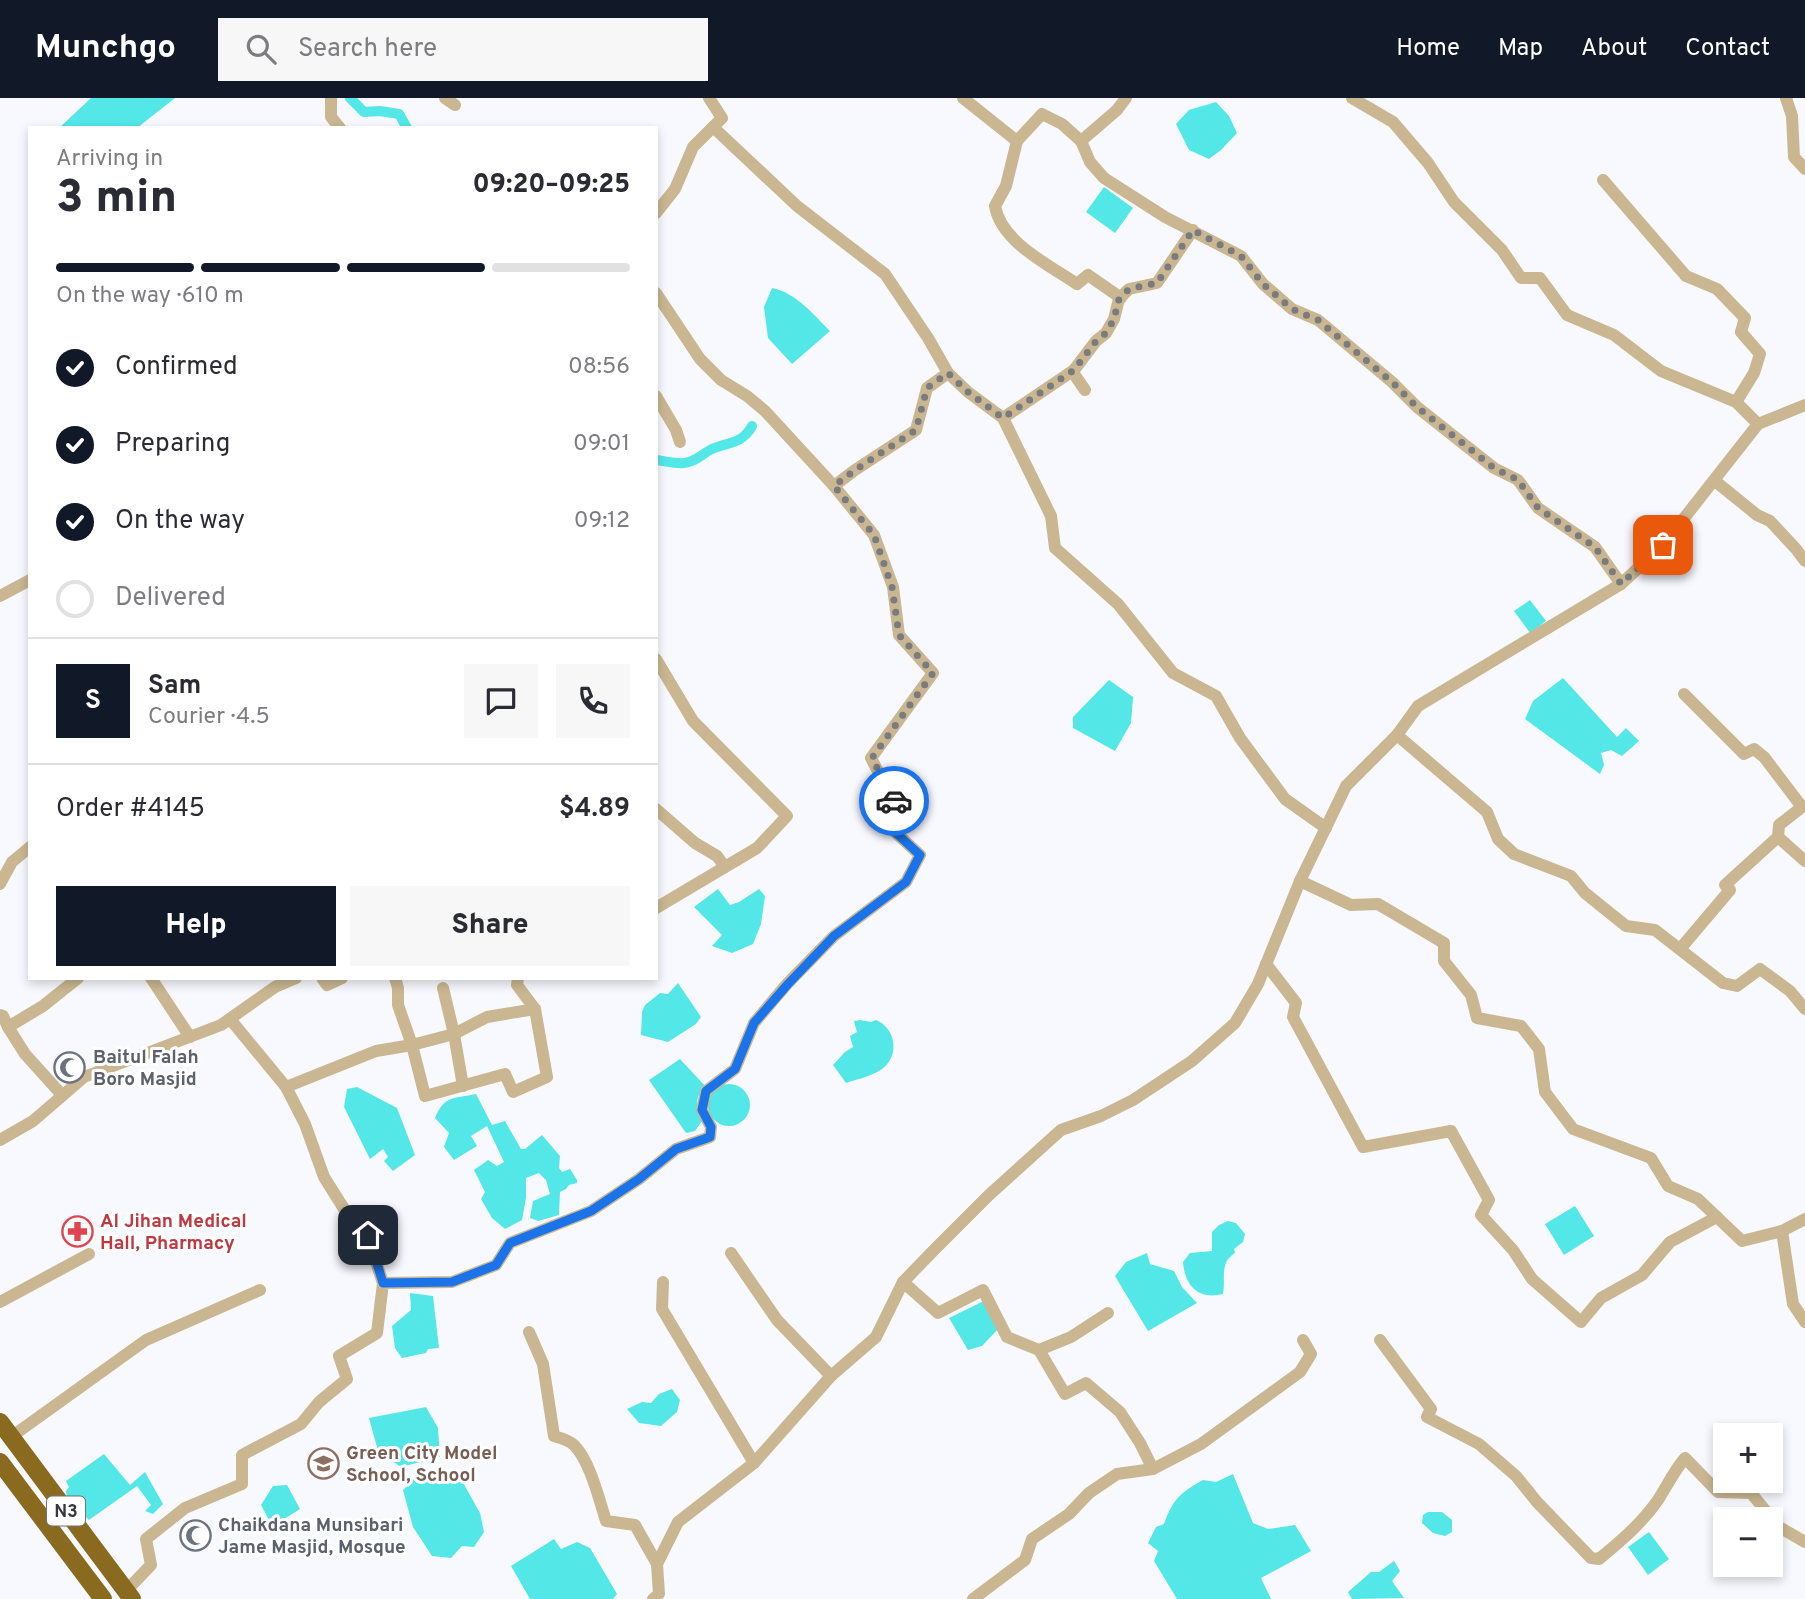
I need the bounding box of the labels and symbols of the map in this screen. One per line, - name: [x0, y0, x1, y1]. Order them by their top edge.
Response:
- pin: [1633, 515, 1693, 575]
- courier: [859, 766, 929, 836]
- place label: Baitul Falah Boro Masjid: [93, 1046, 199, 1092]
- mosque icon: Baitul Falah Boro Masjid: [53, 1050, 87, 1084]
- pin: [338, 1205, 398, 1265]
- place label: Al Jihan Medical Hall, Pharmacy: [100, 1210, 247, 1256]
- pharmacy icon: Al Jihan Medical Hall, Pharmacy: [60, 1214, 94, 1248]
- place label: Green City Model School, School: [346, 1442, 497, 1488]
- school or university icon: Green City Model School, School: [306, 1446, 340, 1480]
- road number: N3: [47, 1496, 85, 1526]
- place label: Chaikdana Munsibari Jame Masjid, Mosque: [218, 1514, 406, 1560]
- mosque icon: Chaikdana Munsibari Jame Masjid, Mosque: [178, 1518, 212, 1552]

